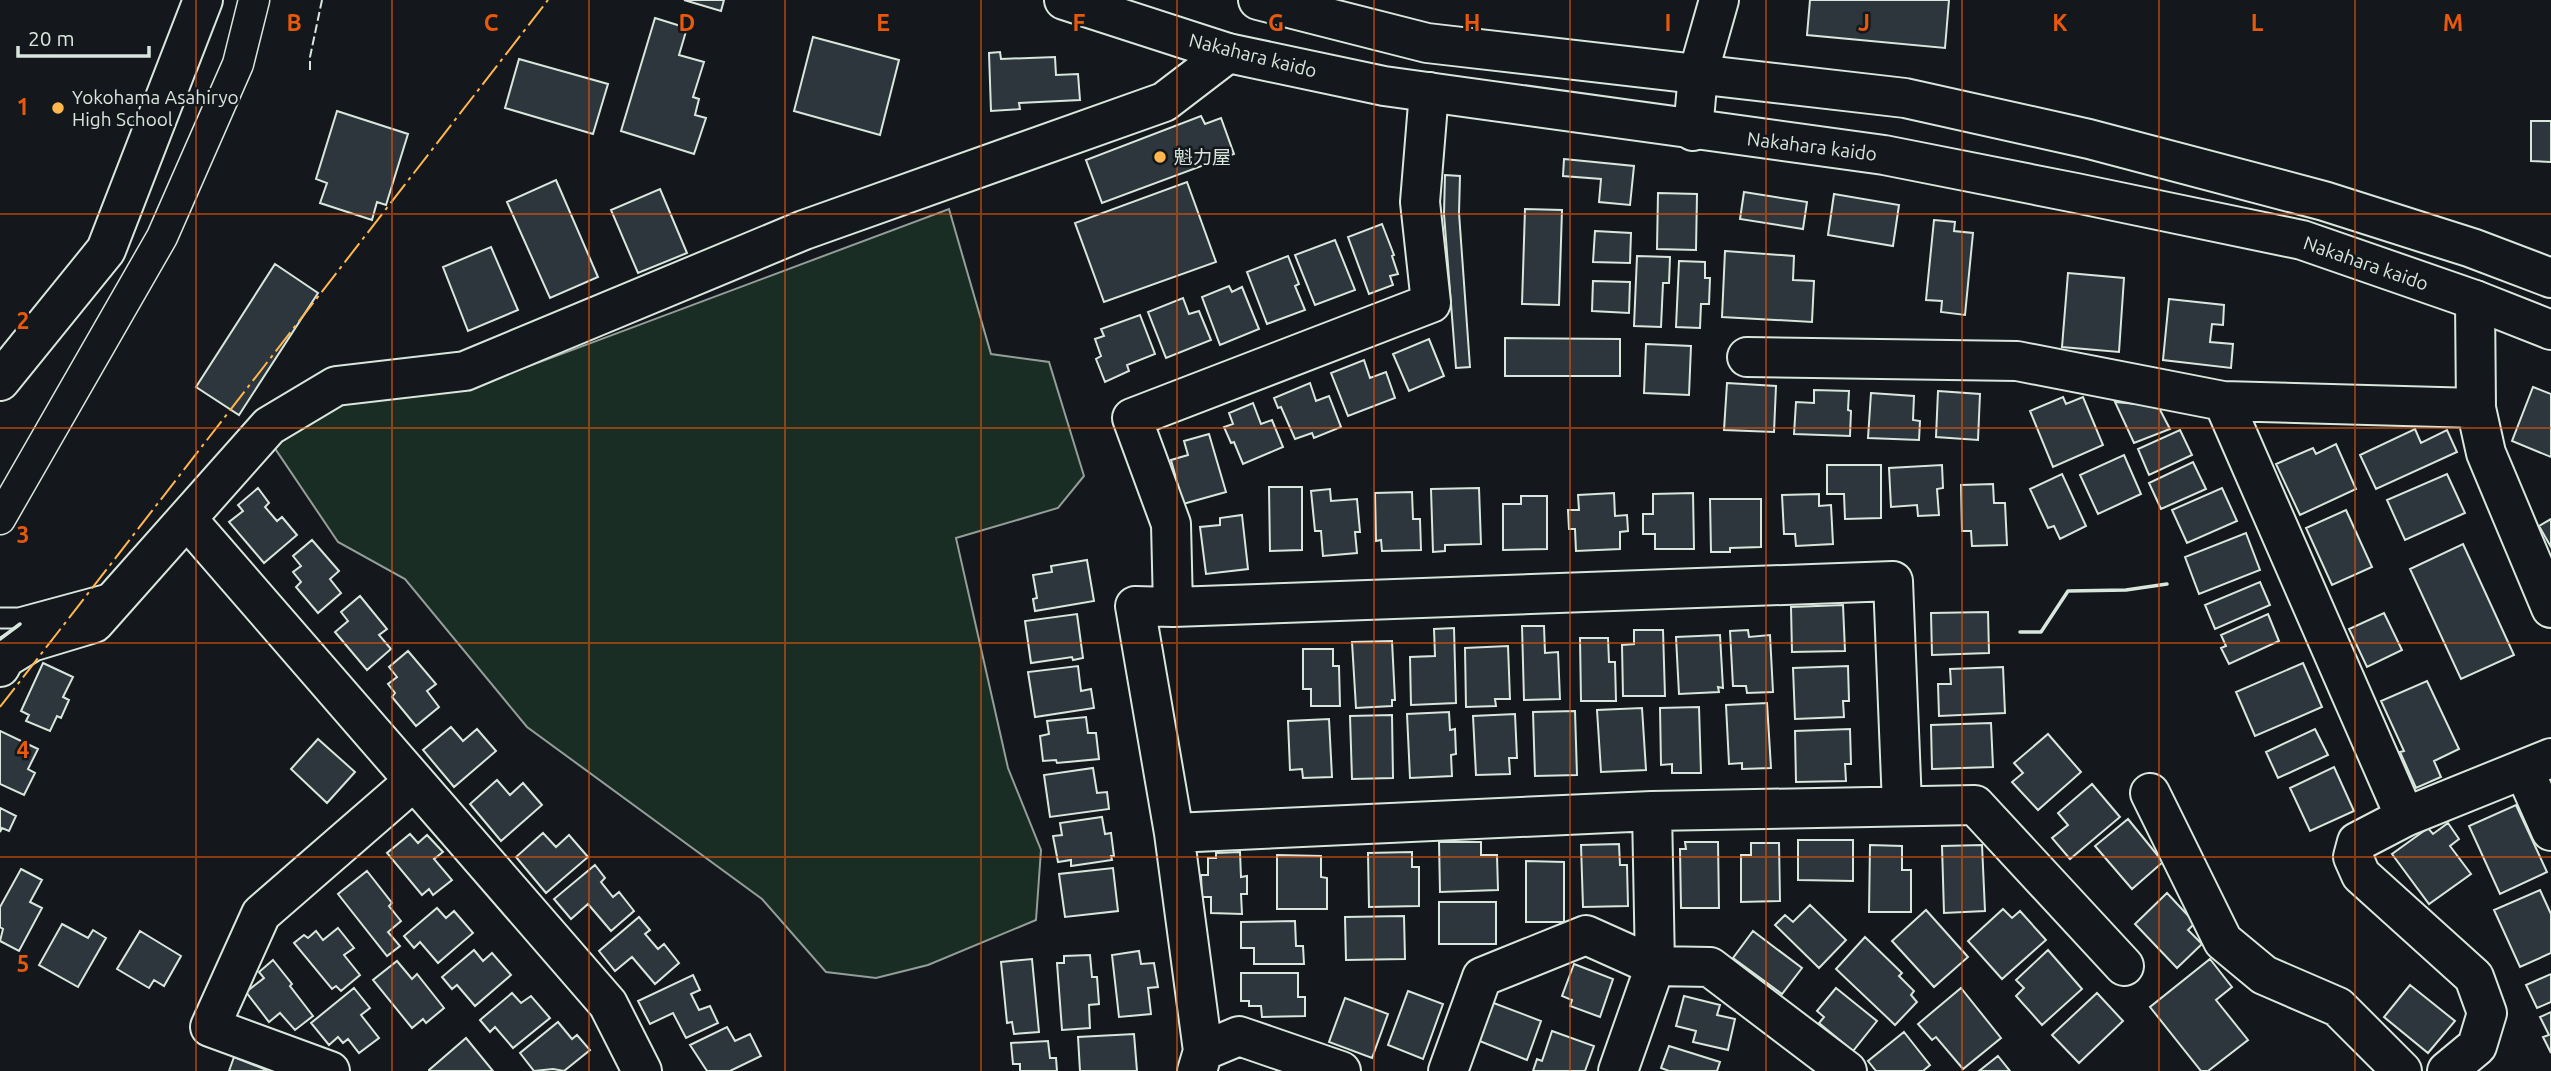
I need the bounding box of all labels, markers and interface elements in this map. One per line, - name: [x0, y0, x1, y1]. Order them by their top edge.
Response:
- text: B: [286, 10, 302, 35]
- text: C: [484, 10, 499, 35]
- text: D: [679, 10, 695, 35]
- text: E: [876, 10, 890, 35]
- text: F: [1073, 10, 1086, 35]
- text: G: [1268, 10, 1284, 35]
- text: H: [1464, 10, 1480, 35]
- text: I: [1665, 10, 1671, 35]
- text: J: [1858, 10, 1870, 35]
- text: K: [2052, 10, 2068, 35]
- text: L: [2251, 10, 2264, 35]
- text: M: [2443, 10, 2463, 35]
- scale bar: [18, 14, 149, 58]
- text: 20 m: [28, 26, 75, 50]
- street label: Nakahara kaido: [1187, 29, 1319, 81]
- place label: Yokohama Asahiryo High School: [72, 86, 239, 130]
- text: 1: [17, 94, 29, 119]
- marker: Yokohama Asahiryo High School: [50, 100, 66, 116]
- street label: Nakahara kaido: [1746, 127, 1878, 165]
- place label: 魁力屋: [1174, 146, 1231, 168]
- marker: 魁力屋: [1152, 149, 1168, 165]
- street label: Nakahara kaido: [2301, 231, 2431, 295]
- text: 2: [17, 308, 29, 333]
- text: 3: [17, 522, 29, 547]
- text: 4: [17, 737, 30, 762]
- text: 5: [17, 951, 29, 976]

